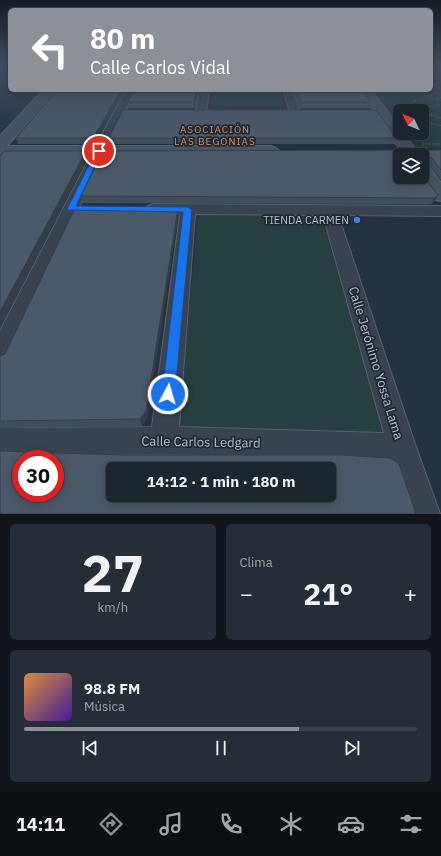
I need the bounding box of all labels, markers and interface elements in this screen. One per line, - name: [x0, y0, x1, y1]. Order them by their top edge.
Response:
- text: 80 m: [90, 20, 155, 57]
- icon: left: [24, 24, 76, 76]
- text: Calle Carlos Vidal: [90, 56, 230, 79]
- north arrow: [393, 104, 429, 140]
- map controls: [393, 104, 429, 184]
- district label: ASOCIACIÓN LAS BEGONIAS: [174, 123, 256, 148]
- pin: [82, 134, 116, 168]
- icon: arrive: [88, 140, 110, 162]
- button: layers: [393, 148, 429, 184]
- place label: TIENDA CARMEN: [263, 213, 349, 227]
- marker: TIENDA CARMEN: [352, 215, 362, 225]
- street label: Calle Jerónimo Yossa Lama: [345, 284, 407, 442]
- position arrow: [147, 373, 189, 415]
- street label: Calle Carlos Ledgard: [141, 432, 261, 452]
- speed limit sign: 30: [12, 450, 64, 502]
- text: 14:12 · 1 min · 180 m: [147, 472, 295, 491]
- text: 27: [82, 539, 144, 606]
- text: Clima: [240, 554, 273, 571]
- text: 21°: [303, 574, 353, 613]
- text: −: [240, 579, 253, 608]
- text: +: [404, 579, 417, 608]
- text: km/h: [97, 599, 128, 616]
- text: 98.8 FM: [84, 679, 140, 698]
- text: Música: [84, 698, 125, 715]
- icon: previous: [79, 737, 101, 759]
- icon: pause: [210, 737, 232, 759]
- icon: next: [341, 737, 363, 759]
- icon: directions: [97, 810, 125, 838]
- icon: music: [157, 810, 185, 838]
- icon: phone: [217, 810, 245, 838]
- icon: climate: [277, 810, 305, 838]
- icon: car: [337, 810, 365, 838]
- icon: filters: [397, 810, 425, 838]
- text: 14:11: [16, 813, 65, 836]

